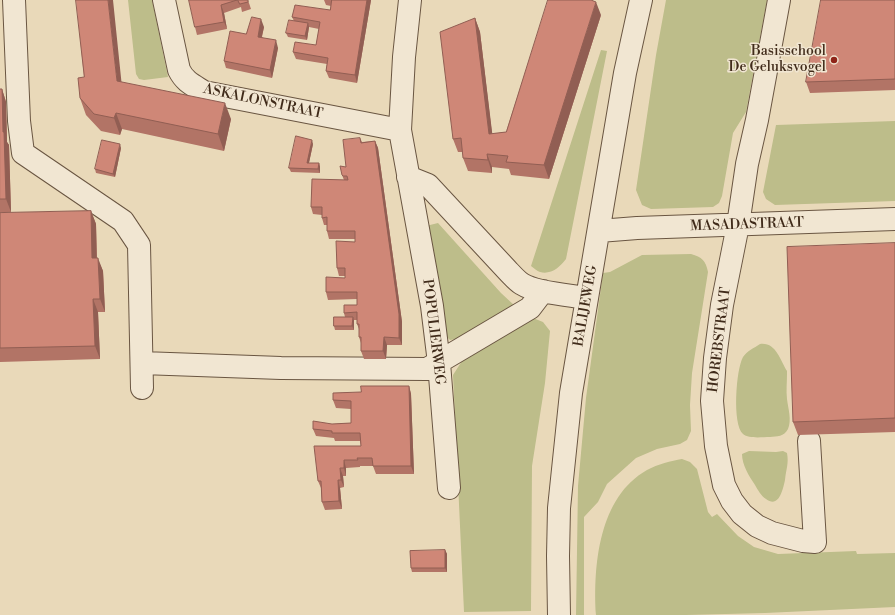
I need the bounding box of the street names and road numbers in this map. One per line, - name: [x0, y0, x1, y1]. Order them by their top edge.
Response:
- street label: ASKALONSTRAAT: [202, 81, 324, 123]
- street label: MASADASTRAAT: [690, 215, 804, 235]
- street label: BALIJEWEG: [571, 264, 601, 348]
- street label: POPULIERWEG: [418, 278, 448, 386]
- street label: HOREBSTRAAT: [705, 286, 735, 394]

